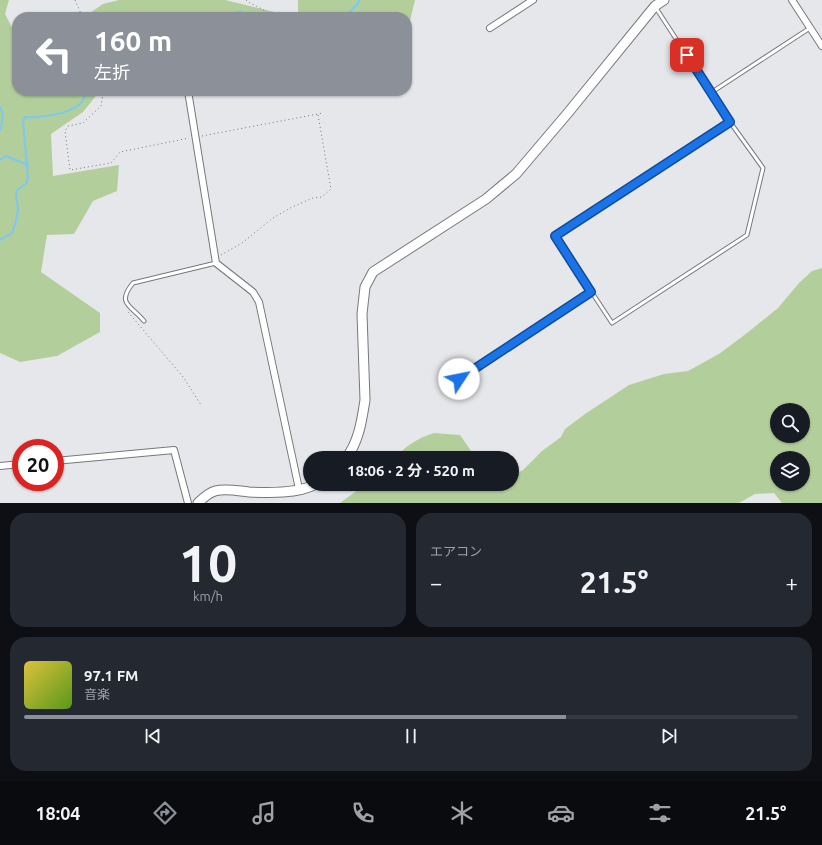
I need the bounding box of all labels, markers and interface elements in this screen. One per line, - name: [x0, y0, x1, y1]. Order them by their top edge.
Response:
- text: 160 m: [94, 25, 172, 56]
- icon: left: [28, 28, 80, 80]
- pin: [670, 38, 704, 72]
- icon: arrive: [676, 44, 698, 66]
- text: 左折: [94, 62, 130, 82]
- position arrow: [438, 358, 480, 400]
- map controls: [770, 403, 810, 491]
- button: search: [770, 403, 810, 443]
- speed limit sign: 20: [12, 439, 64, 491]
- button: layers: [770, 451, 810, 491]
- text: 18:06 · 2 分 · 520 m: [347, 462, 475, 479]
- text: 10: [179, 534, 237, 592]
- text: エアコン: [430, 544, 482, 558]
- text: 21.5°: [580, 565, 648, 599]
- text: −: [430, 570, 442, 595]
- text: +: [786, 570, 798, 595]
- text: km/h: [193, 589, 223, 603]
- text: 97.1 FM: [84, 667, 138, 684]
- text: 音楽: [84, 687, 110, 701]
- icon: previous: [142, 725, 164, 747]
- icon: pause: [400, 725, 422, 747]
- icon: next: [658, 725, 680, 747]
- icon: directions: [151, 799, 179, 827]
- icon: music: [250, 799, 278, 827]
- icon: phone: [349, 799, 377, 827]
- icon: climate: [448, 799, 476, 827]
- icon: car: [547, 799, 575, 827]
- icon: filters: [646, 799, 674, 827]
- text: 18:04: [35, 803, 81, 823]
- text: 21.5°: [745, 803, 786, 823]

